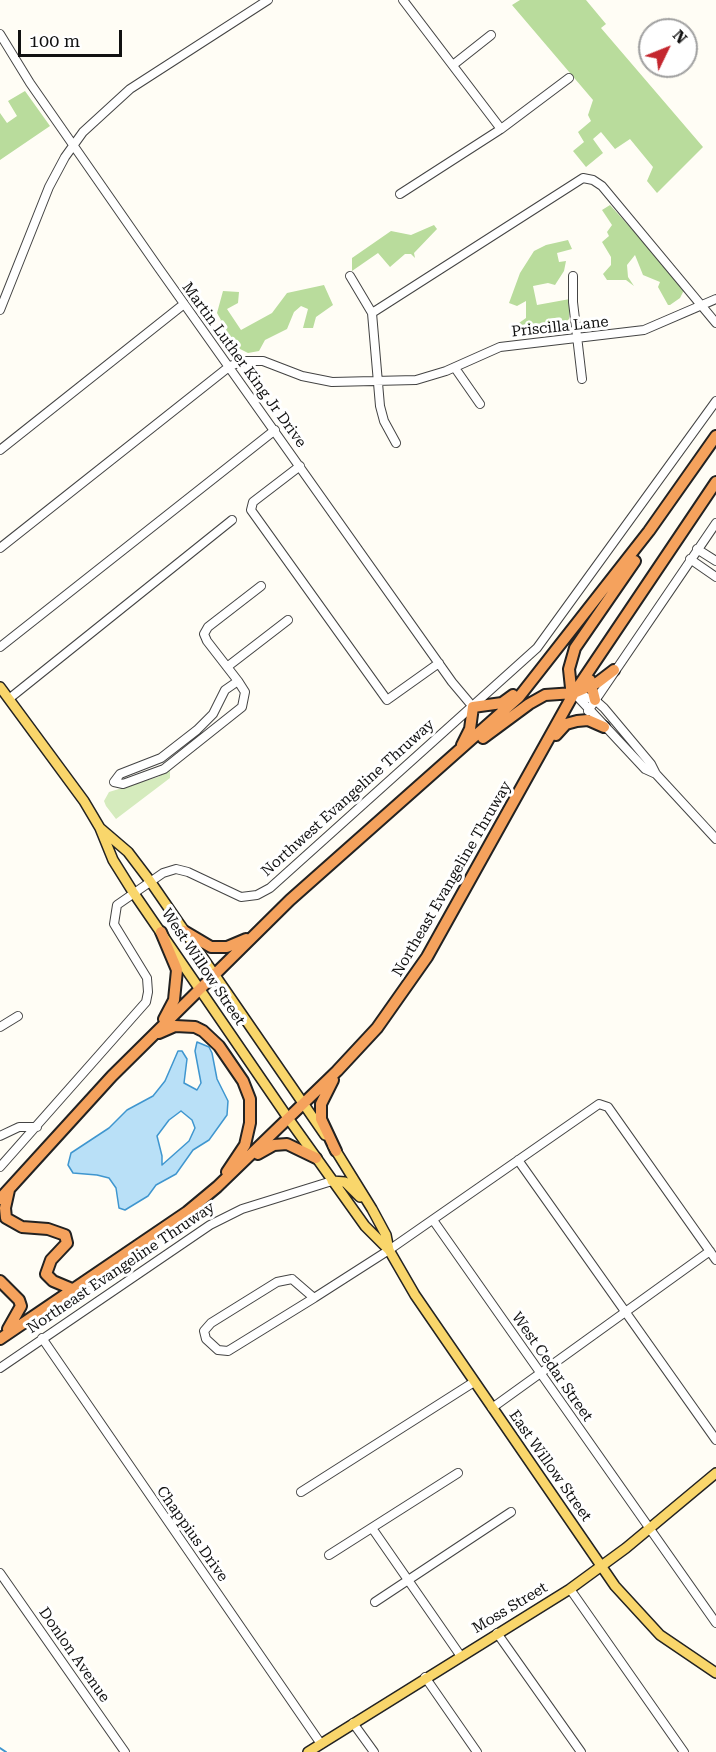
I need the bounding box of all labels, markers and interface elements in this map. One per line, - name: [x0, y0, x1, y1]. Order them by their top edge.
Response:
- scale bar: [21, 18, 124, 56]
- north arrow: [638, 18, 698, 78]
- text: N: [669, 26, 691, 48]
- text: 100 m: [29, 30, 80, 51]
- street label: Martin Luther King Jr Drive: [178, 279, 310, 451]
- street label: Priscilla Lane: [511, 313, 609, 341]
- street label: Northwest Evangeline Thruway: [258, 716, 438, 880]
- street label: Northeast Evangeline Thruway: [389, 778, 515, 980]
- street label: West Willow Street: [157, 905, 249, 1029]
- street label: Northeast Evangeline Thruway: [24, 1198, 218, 1338]
- street label: West Cedar Street: [508, 1309, 596, 1425]
- street label: East Willow Street: [505, 1407, 595, 1525]
- street label: Chappius Drive: [152, 1483, 232, 1585]
- street label: Moss Street: [469, 1579, 551, 1637]
- street label: Donlon Avenue: [35, 1604, 113, 1706]

